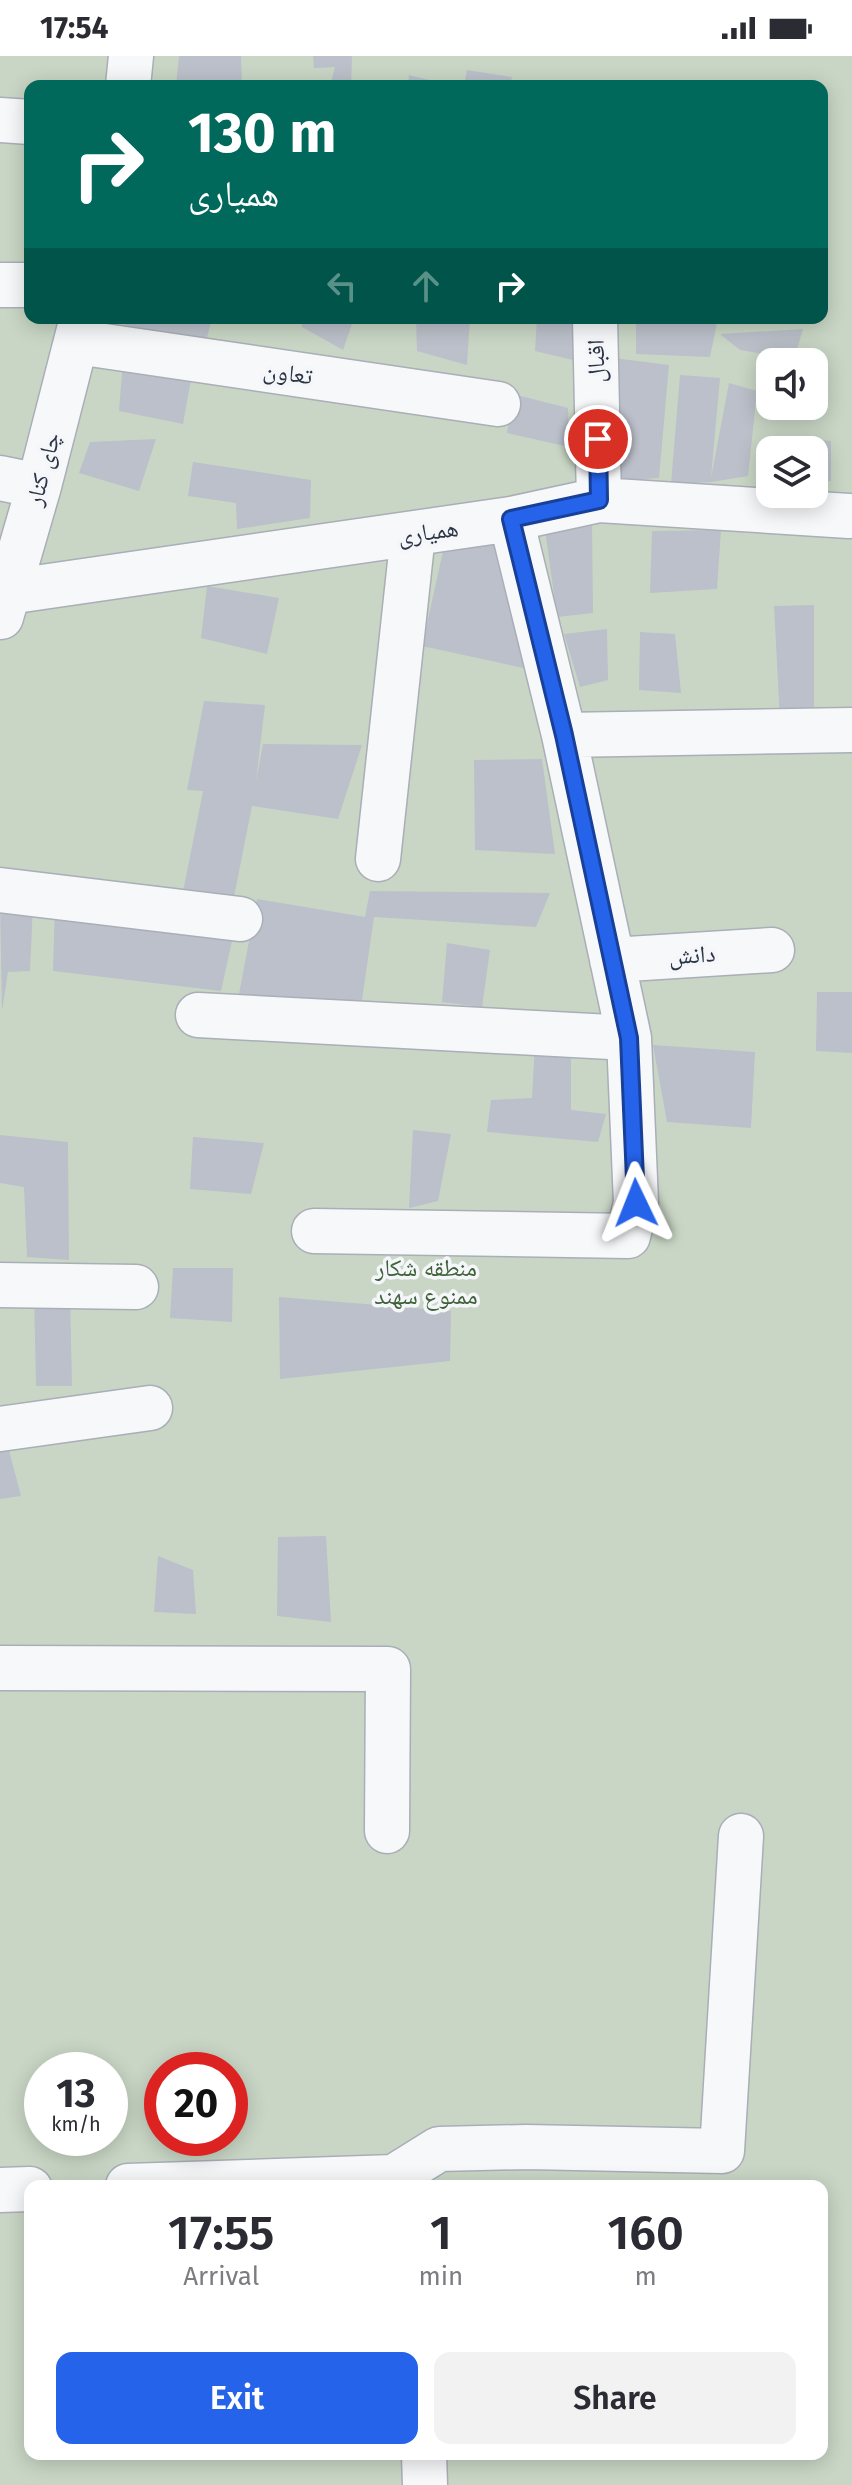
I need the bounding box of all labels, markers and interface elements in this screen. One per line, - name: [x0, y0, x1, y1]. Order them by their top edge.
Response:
- text: 17:54: [40, 10, 108, 46]
- text: 130 m: [188, 100, 336, 167]
- icon: right: [56, 112, 160, 216]
- text: همیاری: [188, 172, 279, 216]
- icon: left: [320, 264, 364, 308]
- icon: ahead: [404, 264, 448, 308]
- icon: right: [488, 264, 532, 308]
- street label: اقبال: [582, 339, 610, 383]
- map controls: [756, 348, 828, 508]
- button: sound: [756, 348, 828, 420]
- street label: تعاون: [262, 356, 314, 390]
- pin: [564, 405, 632, 473]
- icon: arrive: [576, 417, 620, 461]
- street label: چای کنار: [20, 429, 66, 510]
- button: layers: [756, 436, 828, 508]
- street label: همیاری: [396, 514, 460, 550]
- street label: دانش: [668, 939, 716, 971]
- position arrow: [594, 1161, 678, 1245]
- park label: منطقه شکار ممنوع سهند: [374, 1254, 478, 1311]
- speed limit sign: 20: [144, 2052, 248, 2156]
- text: 13: [56, 2070, 96, 2118]
- text: km/h: [51, 2112, 101, 2136]
- text: 17:55: [168, 2204, 274, 2262]
- text: 1: [430, 2204, 452, 2262]
- text: 160: [607, 2204, 684, 2262]
- text: Arrival: [183, 2261, 259, 2292]
- text: min: [419, 2261, 463, 2292]
- text: m: [635, 2261, 657, 2292]
- button: Exit: [56, 2352, 418, 2444]
- button: Share: [434, 2352, 796, 2444]

